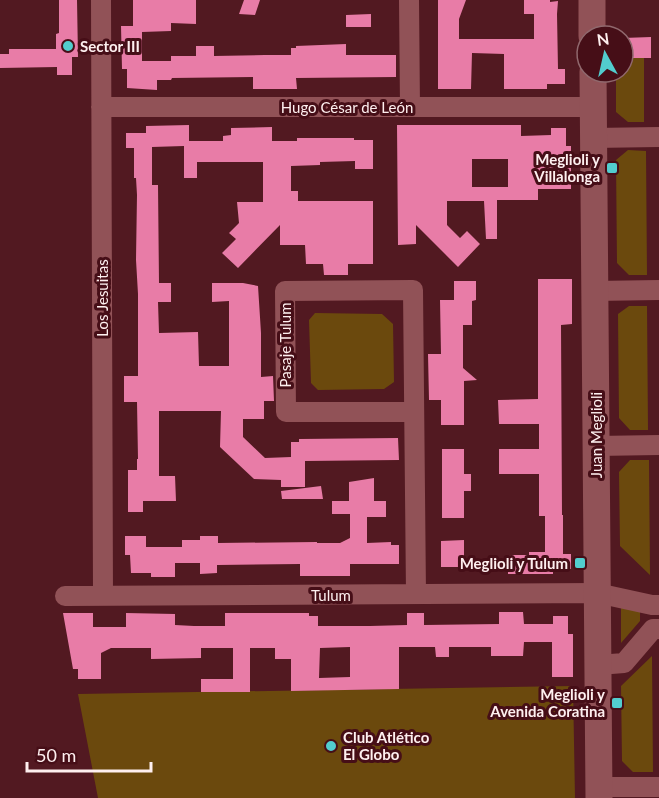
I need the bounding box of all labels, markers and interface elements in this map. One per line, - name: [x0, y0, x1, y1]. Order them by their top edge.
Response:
- north arrow: [575, 24, 635, 84]
- text: N: [595, 28, 610, 49]
- place label: Sector III: [80, 37, 140, 55]
- marker: Sector III: [61, 39, 75, 53]
- street label: Hugo César de León: [281, 98, 413, 116]
- place label: Meglioli y Villalonga: [533, 150, 600, 185]
- marker: Meglioli y Villalonga: [605, 161, 619, 175]
- street label: Los Jesuitas: [93, 259, 111, 337]
- street label: Pasaje Tulum: [276, 303, 294, 387]
- street label: Juan Meglioli: [587, 392, 605, 478]
- place label: Meglioli y Tulum: [460, 554, 568, 572]
- marker: Meglioli y Tulum: [573, 556, 587, 570]
- street label: Tulum: [311, 586, 351, 604]
- place label: Meglioli y Avenida Coratina: [489, 685, 605, 720]
- marker: Meglioli y Avenida Coratina: [610, 696, 624, 710]
- place label: Club Atlético El Globo: [343, 728, 430, 763]
- scale bar: [27, 735, 152, 773]
- marker: Club Atlético El Globo: [324, 739, 338, 753]
- text: 50 m: [36, 744, 76, 766]

